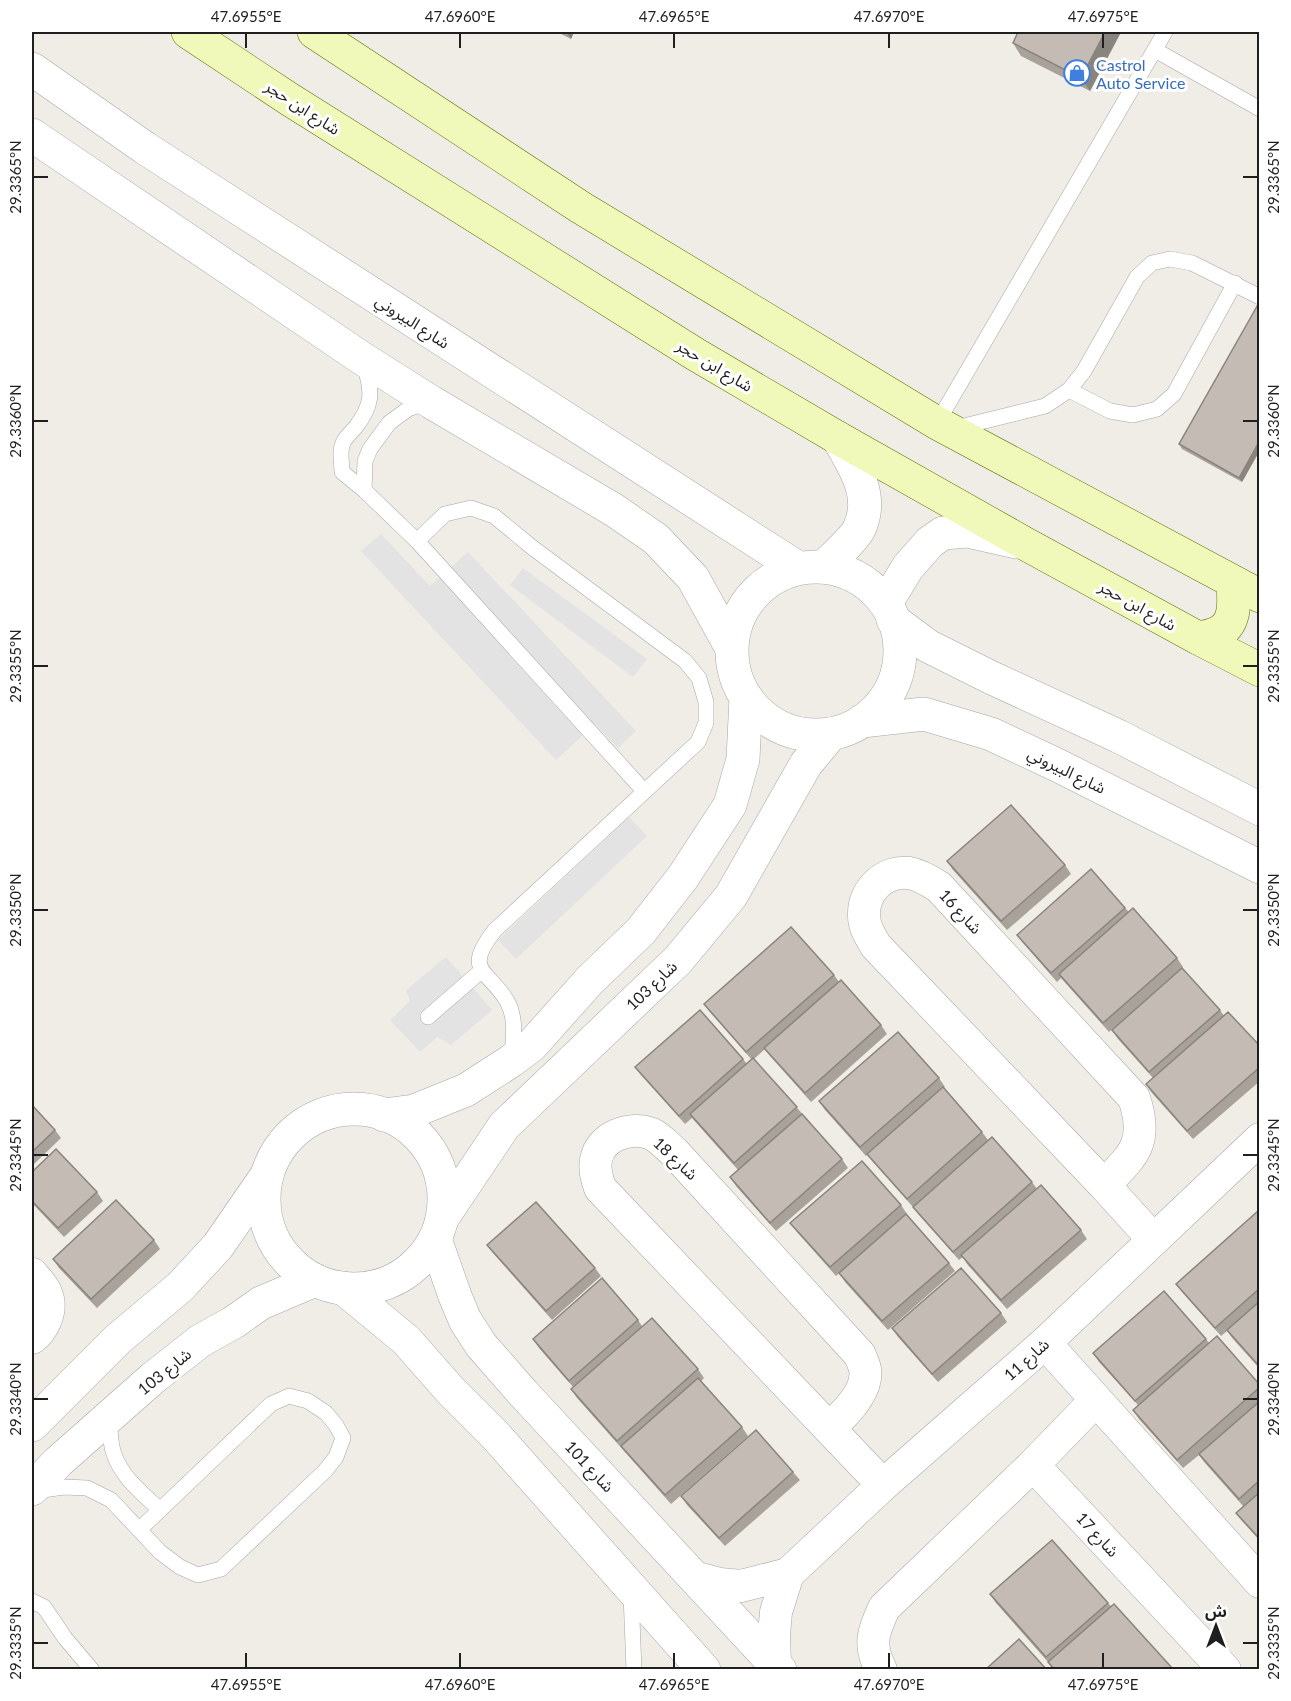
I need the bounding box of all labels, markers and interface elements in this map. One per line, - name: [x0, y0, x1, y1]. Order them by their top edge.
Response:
- text: 47.6955°E: [211, 7, 281, 25]
- text: 47.6960°E: [425, 7, 495, 25]
- text: 47.6965°E: [639, 7, 709, 25]
- text: 47.6970°E: [854, 7, 924, 25]
- text: 47.6975°E: [1068, 7, 1138, 25]
- place label: Castrol Auto Service: [1096, 55, 1185, 92]
- shop icon: Castrol Auto Service: [1062, 58, 1092, 88]
- street label: شارع ابن حجر: [259, 75, 344, 142]
- text: 29.3365°N: [6, 140, 24, 214]
- text: 29.3365°N: [1264, 140, 1282, 214]
- street label: شارع البيروني: [370, 290, 454, 355]
- street label: شارع ابن حجر: [671, 334, 756, 398]
- text: 29.3360°N: [6, 384, 24, 458]
- text: 29.3360°N: [1264, 384, 1282, 458]
- street label: شارع ابن حجر: [1093, 576, 1180, 637]
- text: 29.3355°N: [6, 629, 24, 703]
- text: 29.3355°N: [1264, 629, 1282, 703]
- street label: شارع البيروني: [1023, 743, 1109, 801]
- text: 29.3350°N: [6, 873, 24, 947]
- text: 29.3350°N: [1264, 873, 1282, 947]
- street label: شارع 16: [933, 885, 986, 940]
- street label: شارع 103: [622, 956, 683, 1017]
- text: 29.3345°N: [6, 1118, 24, 1192]
- text: 29.3345°N: [1264, 1118, 1282, 1192]
- street label: شارع 18: [647, 1133, 702, 1186]
- street label: شارع 11: [1000, 1334, 1055, 1387]
- street label: شارع 103: [133, 1344, 197, 1401]
- text: 29.3340°N: [6, 1362, 24, 1436]
- text: 29.3340°N: [1264, 1362, 1282, 1436]
- street label: شارع 101: [559, 1436, 618, 1498]
- street label: شارع 17: [1070, 1508, 1123, 1563]
- north arrow: [1186, 1596, 1246, 1656]
- text: ش: [1205, 1601, 1227, 1621]
- text: 29.3335°N: [6, 1606, 24, 1680]
- text: 29.3335°N: [1264, 1606, 1282, 1680]
- text: 47.6955°E: [211, 1675, 281, 1693]
- text: 47.6960°E: [425, 1675, 495, 1693]
- text: 47.6965°E: [639, 1675, 709, 1693]
- text: 47.6970°E: [854, 1675, 924, 1693]
- text: 47.6975°E: [1068, 1675, 1138, 1693]

